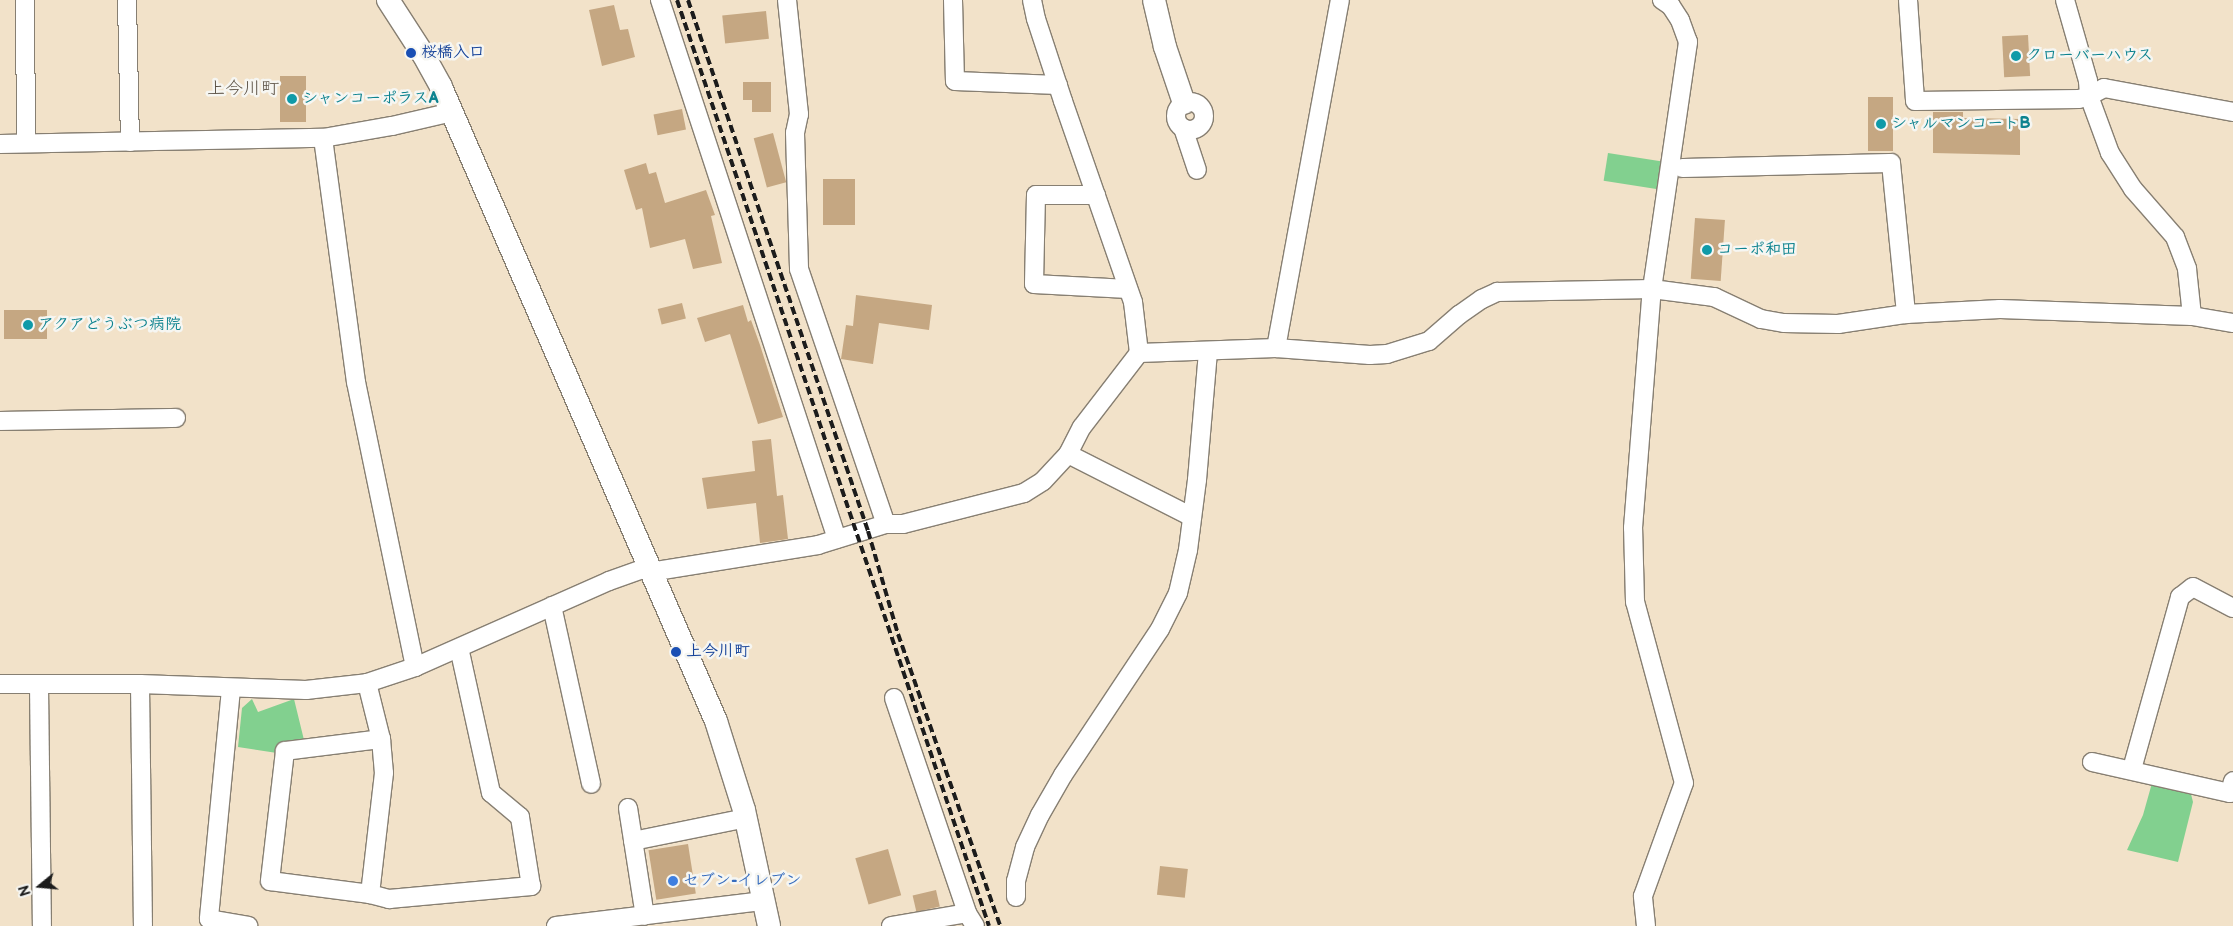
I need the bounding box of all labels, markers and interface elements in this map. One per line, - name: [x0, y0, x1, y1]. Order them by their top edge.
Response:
- place label: 桜橋入口: [421, 43, 485, 63]
- place label: クローバーハウス: [2026, 46, 2154, 66]
- marker: 桜橋入口: [405, 47, 417, 59]
- marker: クローバーハウス: [2010, 50, 2022, 62]
- district label: 上今川町: [207, 78, 279, 100]
- place label: シャンコーポラスA: [302, 89, 440, 109]
- marker: シャンコーポラスA: [286, 93, 298, 105]
- place label: シャルマンコートB: [1891, 114, 2030, 134]
- marker: シャルマンコートB: [1875, 118, 1887, 130]
- place label: コーポ和田: [1717, 240, 1797, 260]
- marker: コーポ和田: [1701, 244, 1713, 256]
- place label: アクアどうぶつ病院: [38, 315, 182, 335]
- marker: アクアどうぶつ病院: [22, 319, 34, 331]
- place label: 上今川町: [686, 642, 750, 662]
- marker: 上今川町: [670, 646, 682, 658]
- north arrow: [15, 861, 65, 911]
- place label: セブン-イレブン: [683, 871, 802, 891]
- marker: セブン-イレブン: [667, 875, 679, 887]
- text: N: [16, 883, 35, 898]

